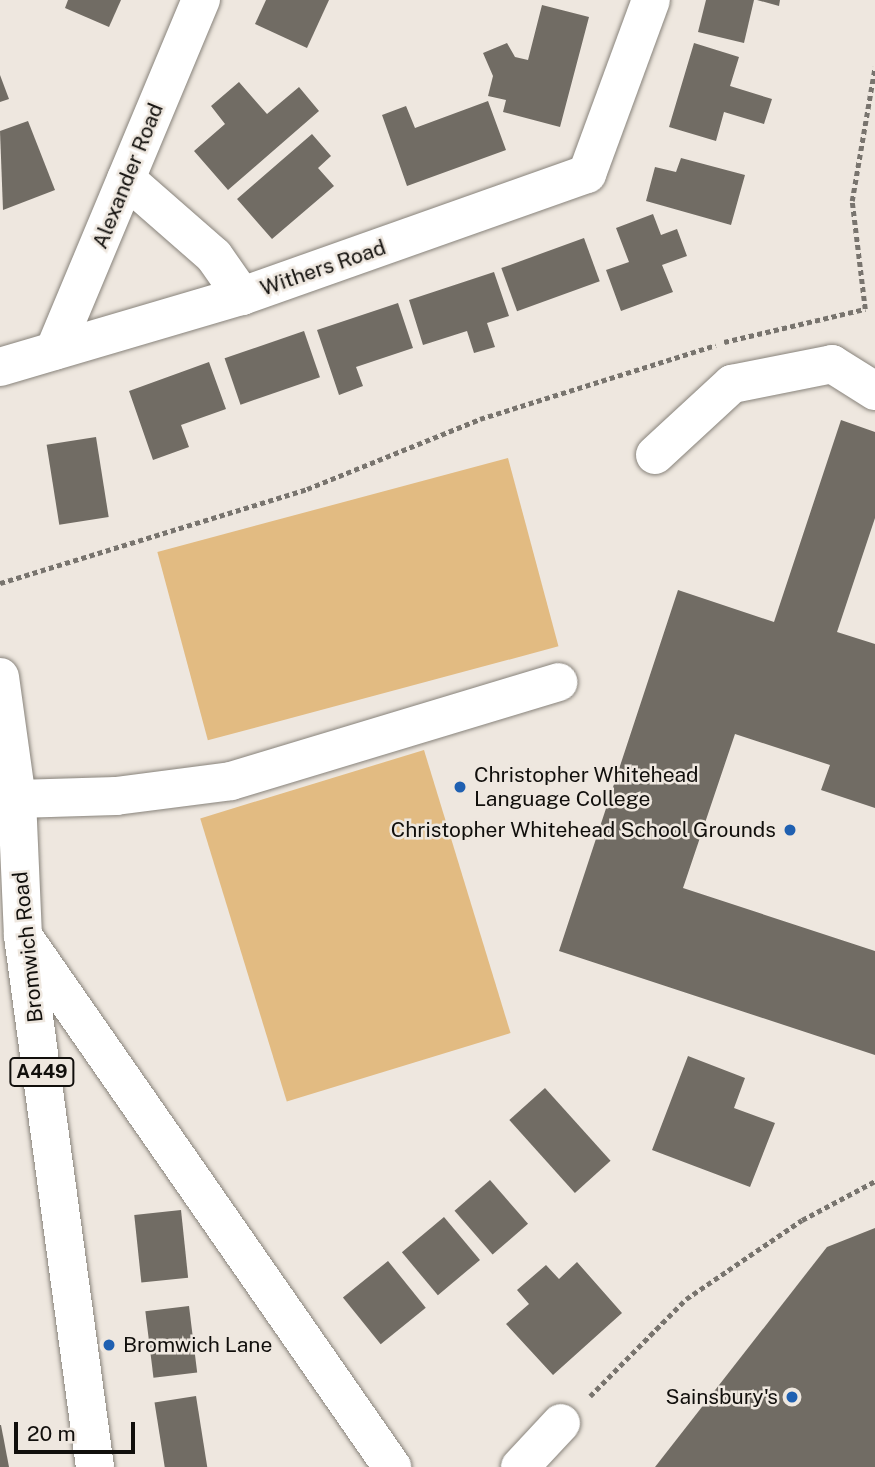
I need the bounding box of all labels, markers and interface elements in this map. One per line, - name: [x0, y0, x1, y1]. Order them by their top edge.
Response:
- street label: Alexander Road: [87, 100, 169, 252]
- street label: Withers Road: [257, 235, 389, 301]
- place label: Christopher Whitehead Language College: [474, 762, 699, 812]
- marker: Christopher Whitehead Language College: [452, 779, 468, 795]
- place label: Christopher Whitehead School Grounds: [390, 817, 776, 843]
- marker: Christopher Whitehead School Grounds: [782, 822, 798, 838]
- street label: Bromwich Road: [8, 870, 48, 1024]
- road number: A449: [9, 1056, 75, 1088]
- place label: Bromwich Lane: [123, 1332, 272, 1358]
- marker: Bromwich Lane: [101, 1337, 117, 1353]
- place label: Sainsbury's: [665, 1384, 778, 1410]
- marker: Sainsbury's: [784, 1389, 800, 1405]
- scale bar: [18, 1408, 138, 1452]
- text: 20 m: [27, 1421, 76, 1446]

